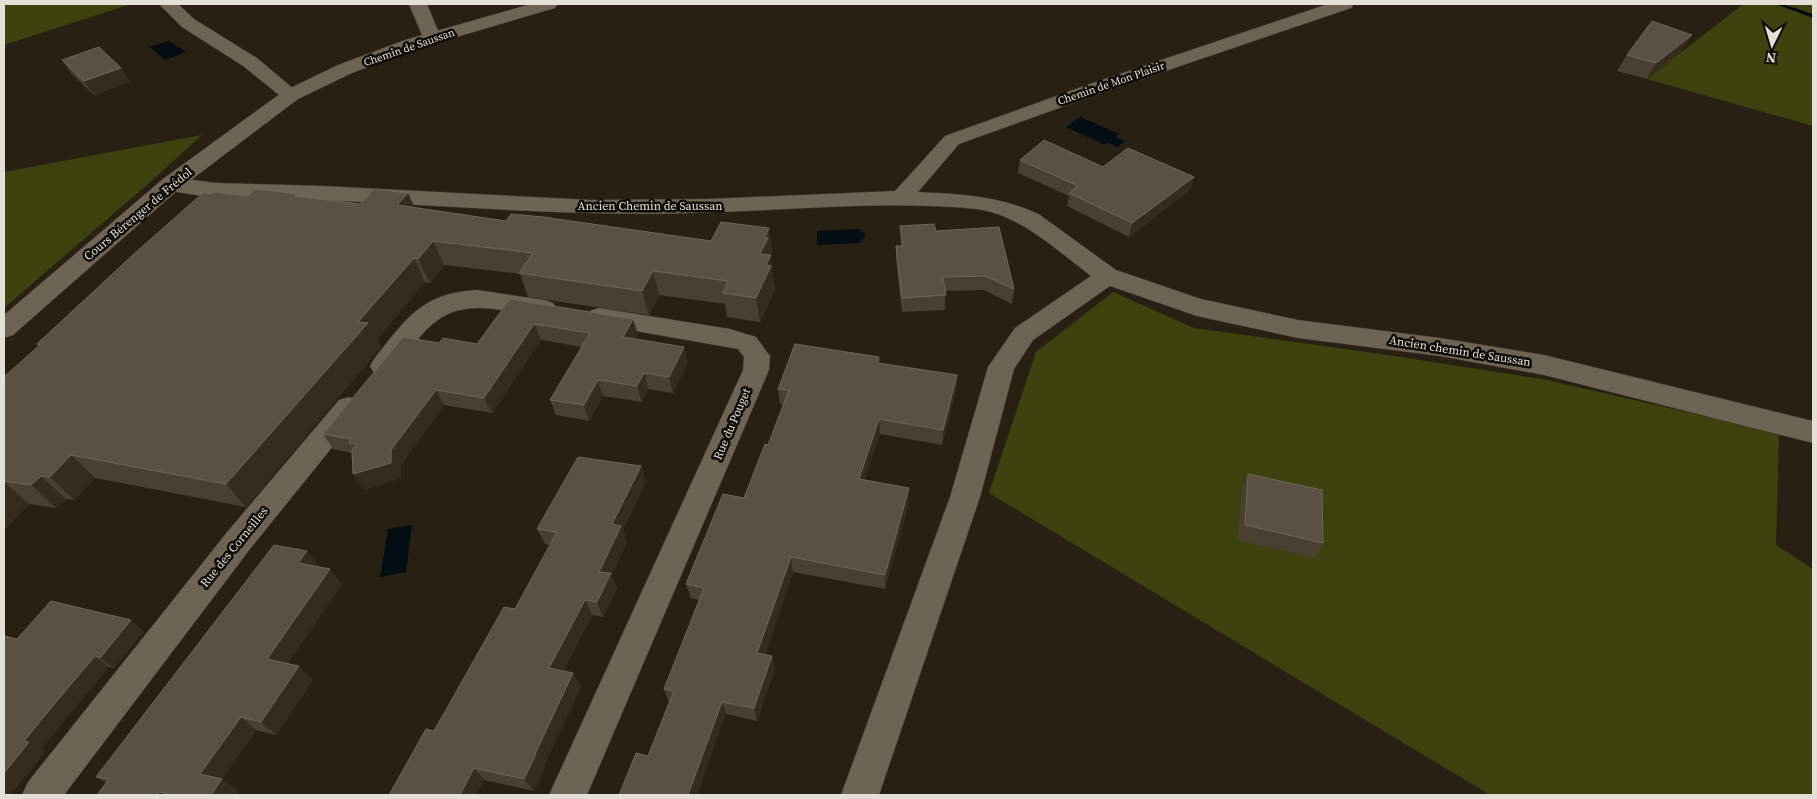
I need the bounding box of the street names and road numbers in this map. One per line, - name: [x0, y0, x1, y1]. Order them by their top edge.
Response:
- street label: Chemin de Saussan: [362, 25, 457, 70]
- street label: Chemin de Mon Plaisir: [1056, 58, 1167, 109]
- street label: Cours Bérenger de Frédol: [81, 164, 196, 264]
- street label: Ancien Chemin de Saussan: [578, 198, 722, 214]
- street label: Ancien chemin de Saussan: [1388, 332, 1532, 370]
- street label: Rue du Pouget: [710, 386, 754, 462]
- street label: Rue des Corneilles: [197, 503, 271, 591]

